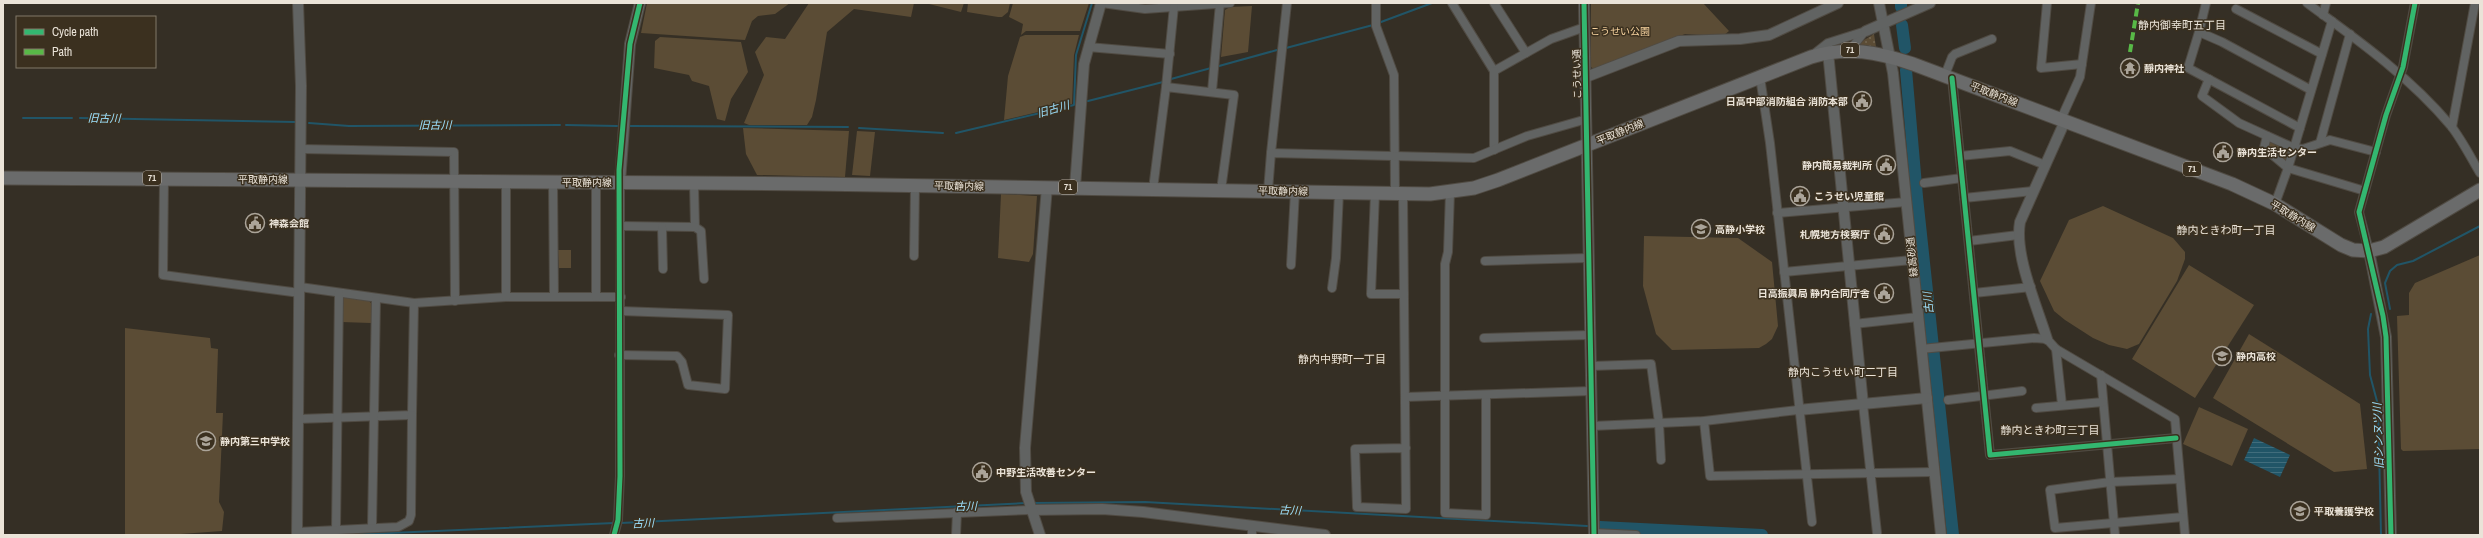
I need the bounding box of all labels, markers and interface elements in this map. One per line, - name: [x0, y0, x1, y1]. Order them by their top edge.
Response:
- legend: [16, 16, 156, 68]
- district label: 静内御幸町五丁目: [2138, 18, 2226, 32]
- text: Cycle path: [52, 24, 99, 40]
- park label: こうせい公園: [1590, 25, 1650, 38]
- road number: 71: [1841, 43, 1859, 57]
- text: Path: [52, 44, 72, 60]
- street label: こうせい通: [1570, 49, 1584, 99]
- temple icon: 靜内神社: [2119, 57, 2141, 79]
- place label: 靜内神社: [2144, 62, 2185, 75]
- street label: 平取静内線: [1968, 79, 2020, 109]
- public building icon: 日高中部消防組合 消防本部: [1851, 90, 1873, 112]
- place label: 日高中部消防組合 消防本部: [1726, 95, 1848, 108]
- water label: 旧古川: [1035, 97, 1072, 120]
- water label: 旧古川: [87, 111, 122, 125]
- street label: 平取静内線: [1594, 117, 1646, 147]
- water label: 旧古川: [419, 118, 452, 132]
- public building icon: 静内生活センター: [2212, 141, 2234, 163]
- place label: 静内生活センター: [2237, 146, 2317, 159]
- public building icon: 静内簡易裁判所: [1875, 154, 1897, 176]
- place label: 静内簡易裁判所: [1802, 159, 1872, 172]
- road number: 71: [2183, 162, 2201, 176]
- road number: 71: [143, 171, 161, 185]
- street label: 平取静内線: [238, 173, 288, 186]
- street label: 平取静内線: [562, 176, 612, 189]
- street label: 平取静内線: [934, 179, 984, 193]
- road number: 71: [1059, 180, 1077, 194]
- street label: 平取静内線: [1258, 184, 1308, 198]
- public building icon: こうせい児童館: [1789, 185, 1811, 207]
- place label: こうせい児童館: [1814, 190, 1884, 203]
- street label: 平取静内線: [2268, 198, 2318, 234]
- public building icon: 神森会館: [244, 212, 266, 234]
- place label: 神森会館: [269, 217, 309, 230]
- school or university icon: 高静小学校: [1690, 218, 1712, 240]
- place label: 高静小学校: [1715, 223, 1765, 236]
- public building icon: 札幌地方検察庁: [1873, 223, 1895, 245]
- district label: 静内ときわ町一丁目: [2177, 223, 2276, 237]
- place label: 札幌地方検察庁: [1800, 228, 1870, 241]
- street label: 緑高砂通: [1903, 236, 1921, 278]
- public building icon: 日高振興局 静内合同庁舎: [1873, 282, 1895, 304]
- place label: 日高振興局 静内合同庁舎: [1758, 287, 1870, 300]
- water label: 古川: [1920, 290, 1936, 315]
- school or university icon: 静内高校: [2211, 345, 2233, 367]
- place label: 静内高校: [2236, 350, 2276, 363]
- district label: 静内中野町一丁目: [1298, 352, 1386, 366]
- district label: 静内こうせい町二丁目: [1788, 365, 1898, 379]
- water label: 旧シンヌツ川: [2370, 402, 2386, 469]
- district label: 静内ときわ町三丁目: [2001, 423, 2100, 437]
- school or university icon: 静内第三中学校: [195, 430, 217, 452]
- place label: 静内第三中学校: [220, 435, 290, 448]
- public building icon: 中野生活改善センター: [971, 461, 993, 483]
- place label: 中野生活改善センター: [996, 466, 1096, 479]
- water label: 古川: [955, 499, 978, 513]
- school or university icon: 平取養護学校: [2289, 500, 2311, 522]
- water label: 古川: [1279, 502, 1302, 518]
- place label: 平取養護学校: [2314, 505, 2374, 518]
- water label: 古川: [632, 516, 655, 530]

